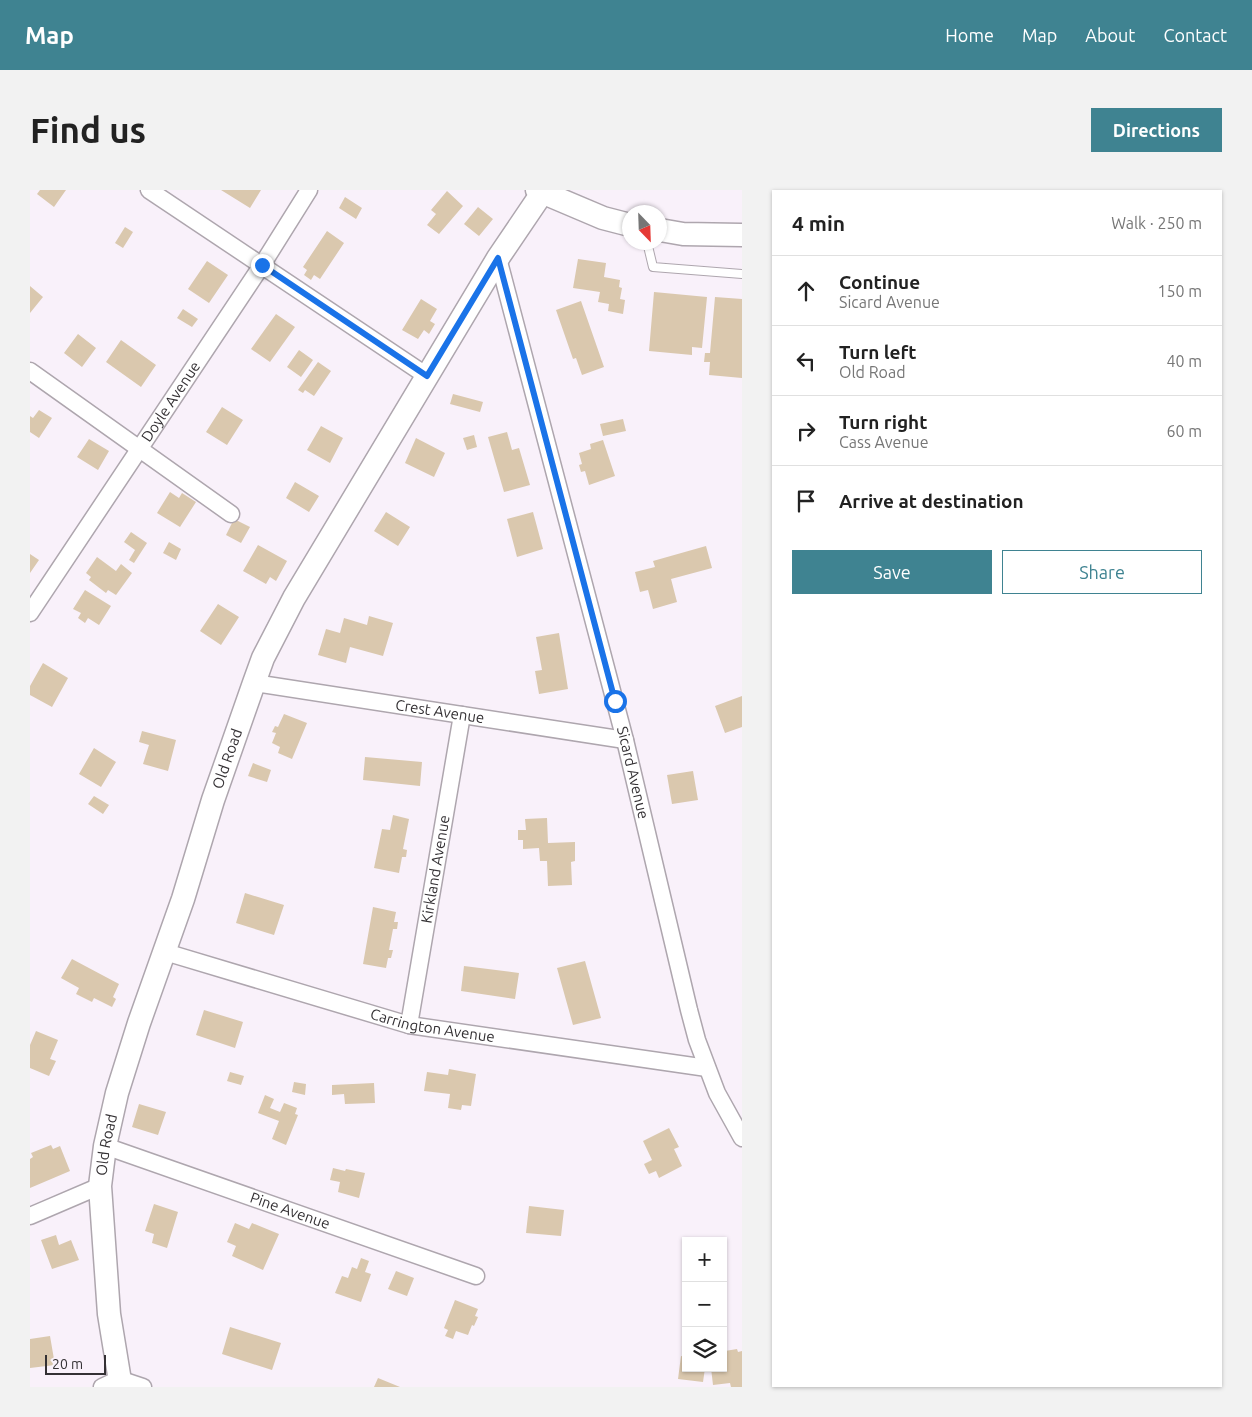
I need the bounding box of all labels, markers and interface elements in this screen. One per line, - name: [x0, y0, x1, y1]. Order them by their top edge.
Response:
- text: Map: [25, 22, 74, 49]
- text: Home: [945, 25, 994, 45]
- text: Map: [1022, 25, 1057, 45]
- text: About: [1085, 25, 1135, 45]
- text: Contact: [1163, 25, 1227, 45]
- button: Directions: [1091, 108, 1222, 152]
- text: Find us: [30, 110, 146, 150]
- north arrow: [622, 205, 667, 250]
- text: 4 min: [792, 211, 845, 235]
- text: Walk · 250 m: [1111, 214, 1202, 232]
- route end: [251, 254, 274, 277]
- text: Continue: [839, 271, 920, 293]
- icon: ahead: [792, 277, 820, 305]
- text: 150 m: [1157, 282, 1202, 300]
- text: Sicard Avenue: [839, 293, 940, 311]
- text: Turn left: [839, 341, 917, 363]
- icon: left: [792, 347, 820, 375]
- text: 40 m: [1166, 352, 1202, 370]
- street label: Doyle Avenue: [138, 358, 203, 445]
- text: Old Road: [839, 363, 906, 381]
- text: Turn right: [839, 411, 927, 433]
- icon: right: [792, 417, 820, 445]
- text: 60 m: [1166, 422, 1202, 440]
- text: Cass Avenue: [839, 433, 929, 451]
- icon: arrive: [792, 487, 820, 515]
- text: Arrive at destination: [839, 490, 1024, 512]
- button: Save: [792, 550, 992, 594]
- button: Share: [1002, 550, 1202, 594]
- route start: [604, 690, 627, 713]
- street label: Crest Avenue: [394, 696, 485, 726]
- street label: Sicard Avenue: [614, 724, 652, 821]
- street label: Old Road: [209, 726, 245, 791]
- street label: Kirkland Avenue: [418, 814, 453, 925]
- street label: Carrington Avenue: [368, 1005, 496, 1045]
- street label: Old Road: [92, 1112, 120, 1177]
- street label: Pine Avenue: [248, 1189, 332, 1232]
- map controls: [682, 1237, 727, 1372]
- button: +: [682, 1237, 727, 1282]
- button: −: [682, 1282, 727, 1327]
- button: layers: [682, 1327, 727, 1372]
- scale bar: [45, 1352, 106, 1375]
- text: 20 m: [52, 1356, 83, 1372]

